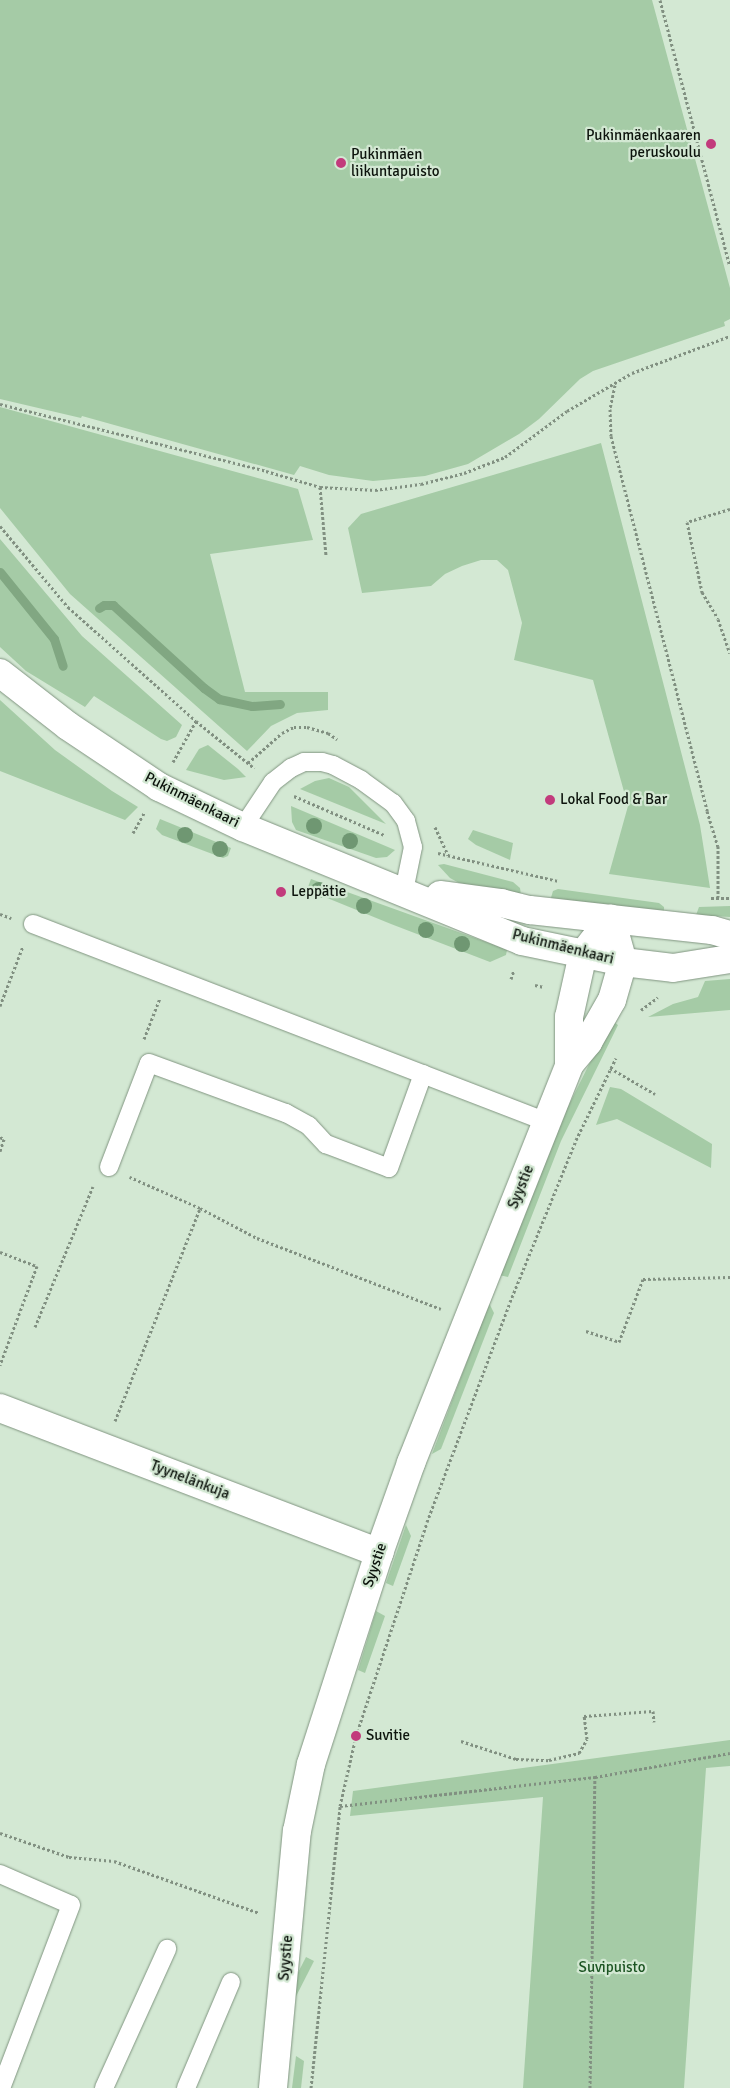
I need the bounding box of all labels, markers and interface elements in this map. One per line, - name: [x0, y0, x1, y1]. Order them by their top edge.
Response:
- place label: Pukinmäenkaaren peruskoulu: [586, 126, 701, 161]
- marker: Pukinmäenkaaren peruskoulu: [705, 138, 717, 150]
- place label: Pukinmäen liikuntapuisto: [351, 145, 440, 180]
- marker: Pukinmäen liikuntapuisto: [335, 157, 347, 169]
- street label: Pukinmäenkaari: [142, 768, 242, 832]
- place label: Lokal Food & Bar: [560, 791, 667, 809]
- marker: Lokal Food & Bar: [544, 794, 556, 806]
- place label: Leppätie: [291, 883, 346, 901]
- marker: Leppätie: [275, 886, 287, 898]
- street label: Pukinmäenkaari: [510, 926, 616, 968]
- street label: Syystie: [504, 1162, 538, 1212]
- street label: Tyynelänkuja: [148, 1457, 232, 1503]
- street label: Syystie: [359, 1540, 391, 1590]
- place label: Suvitie: [366, 1727, 410, 1745]
- marker: Suvitie: [350, 1730, 362, 1742]
- street label: Syystie: [275, 1934, 297, 1982]
- park label: Suvipuisto: [579, 1959, 645, 1977]

